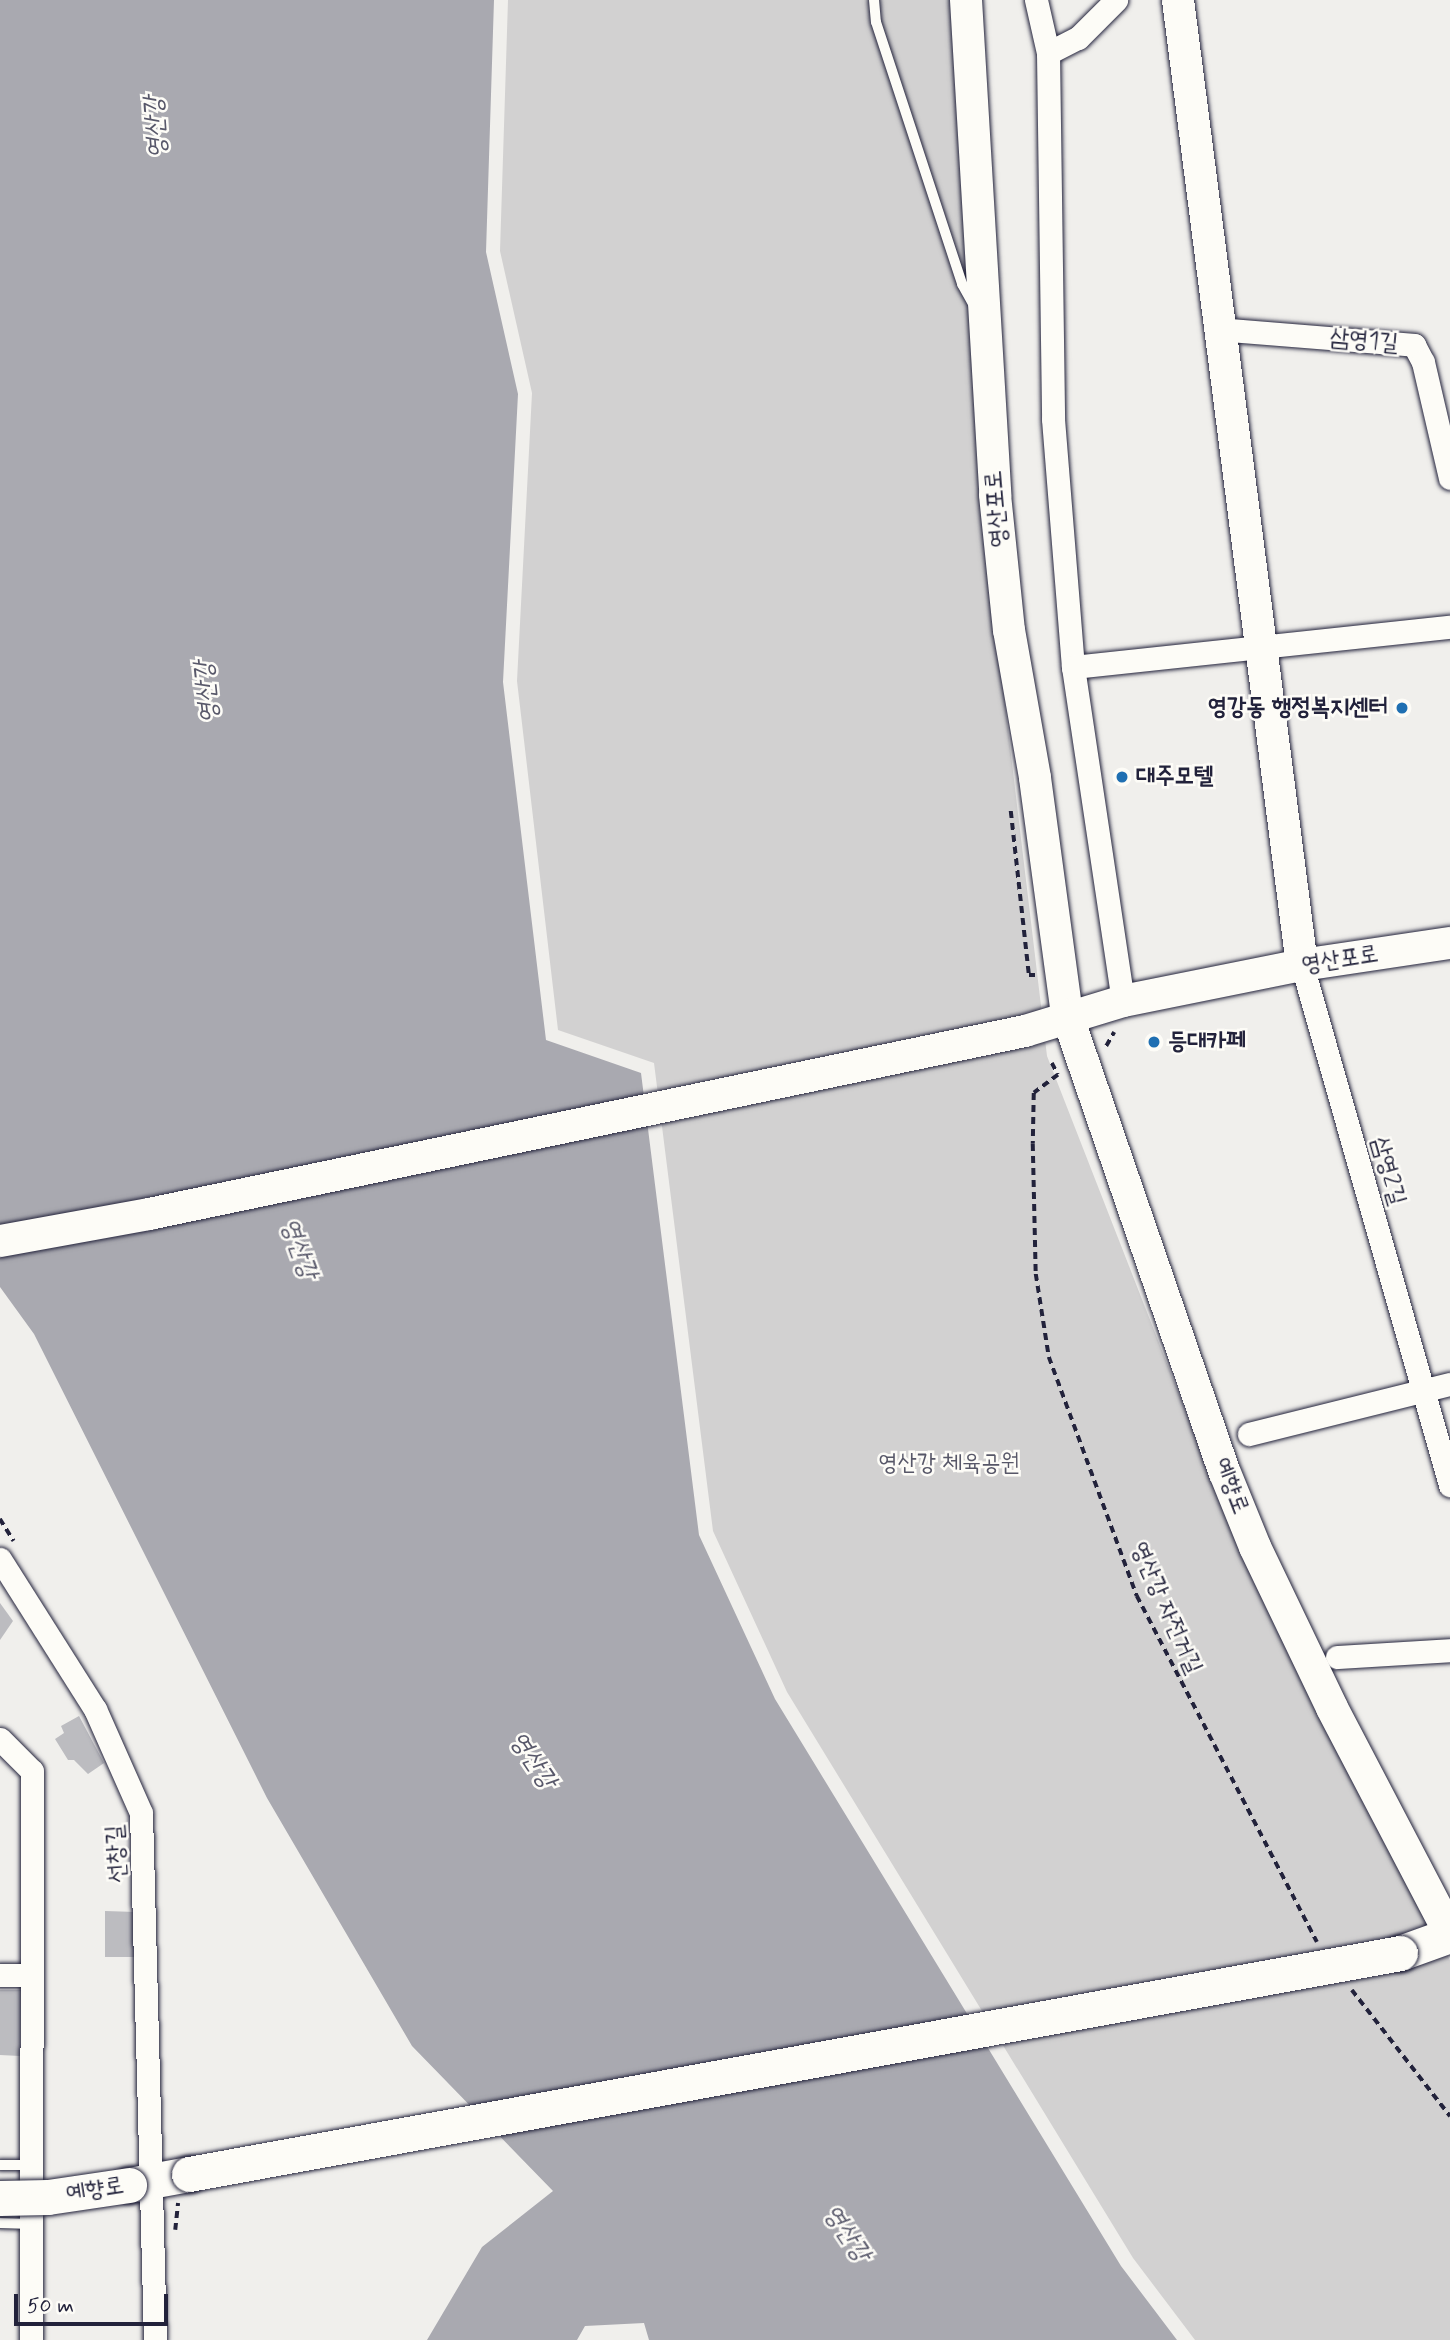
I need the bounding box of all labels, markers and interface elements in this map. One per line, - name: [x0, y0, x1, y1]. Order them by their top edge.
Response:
- water label: 영산강: [139, 95, 175, 159]
- street label: 삼영1길: [1329, 324, 1399, 358]
- street label: 영산포로: [979, 469, 1015, 549]
- water label: 영산강: [189, 659, 227, 725]
- place label: 영강동 행정복지센터: [1208, 694, 1388, 722]
- marker: 영강동 행정복지센터: [1394, 700, 1410, 716]
- place label: 대주모텔: [1136, 763, 1213, 791]
- marker: 대주모텔: [1114, 769, 1130, 785]
- street label: 영산포로: [1300, 940, 1380, 980]
- place label: 등대카페: [1168, 1028, 1245, 1056]
- marker: 등대카페: [1146, 1034, 1162, 1050]
- street label: 삼영2길: [1365, 1134, 1411, 1208]
- water label: 영산강: [273, 1214, 323, 1284]
- park label: 영산강 체육공원: [878, 1450, 1020, 1478]
- street label: 예향로: [1207, 1454, 1255, 1518]
- street label: 영산강 자전거길: [1124, 1537, 1208, 1679]
- water label: 영산강: [502, 1726, 562, 1796]
- street label: 선창길: [101, 1824, 133, 1884]
- street label: 예향로: [64, 2171, 126, 2209]
- water label: 영산강: [816, 2199, 876, 2269]
- scale bar: [18, 2280, 172, 2324]
- text: 50 m: [27, 2292, 74, 2320]

